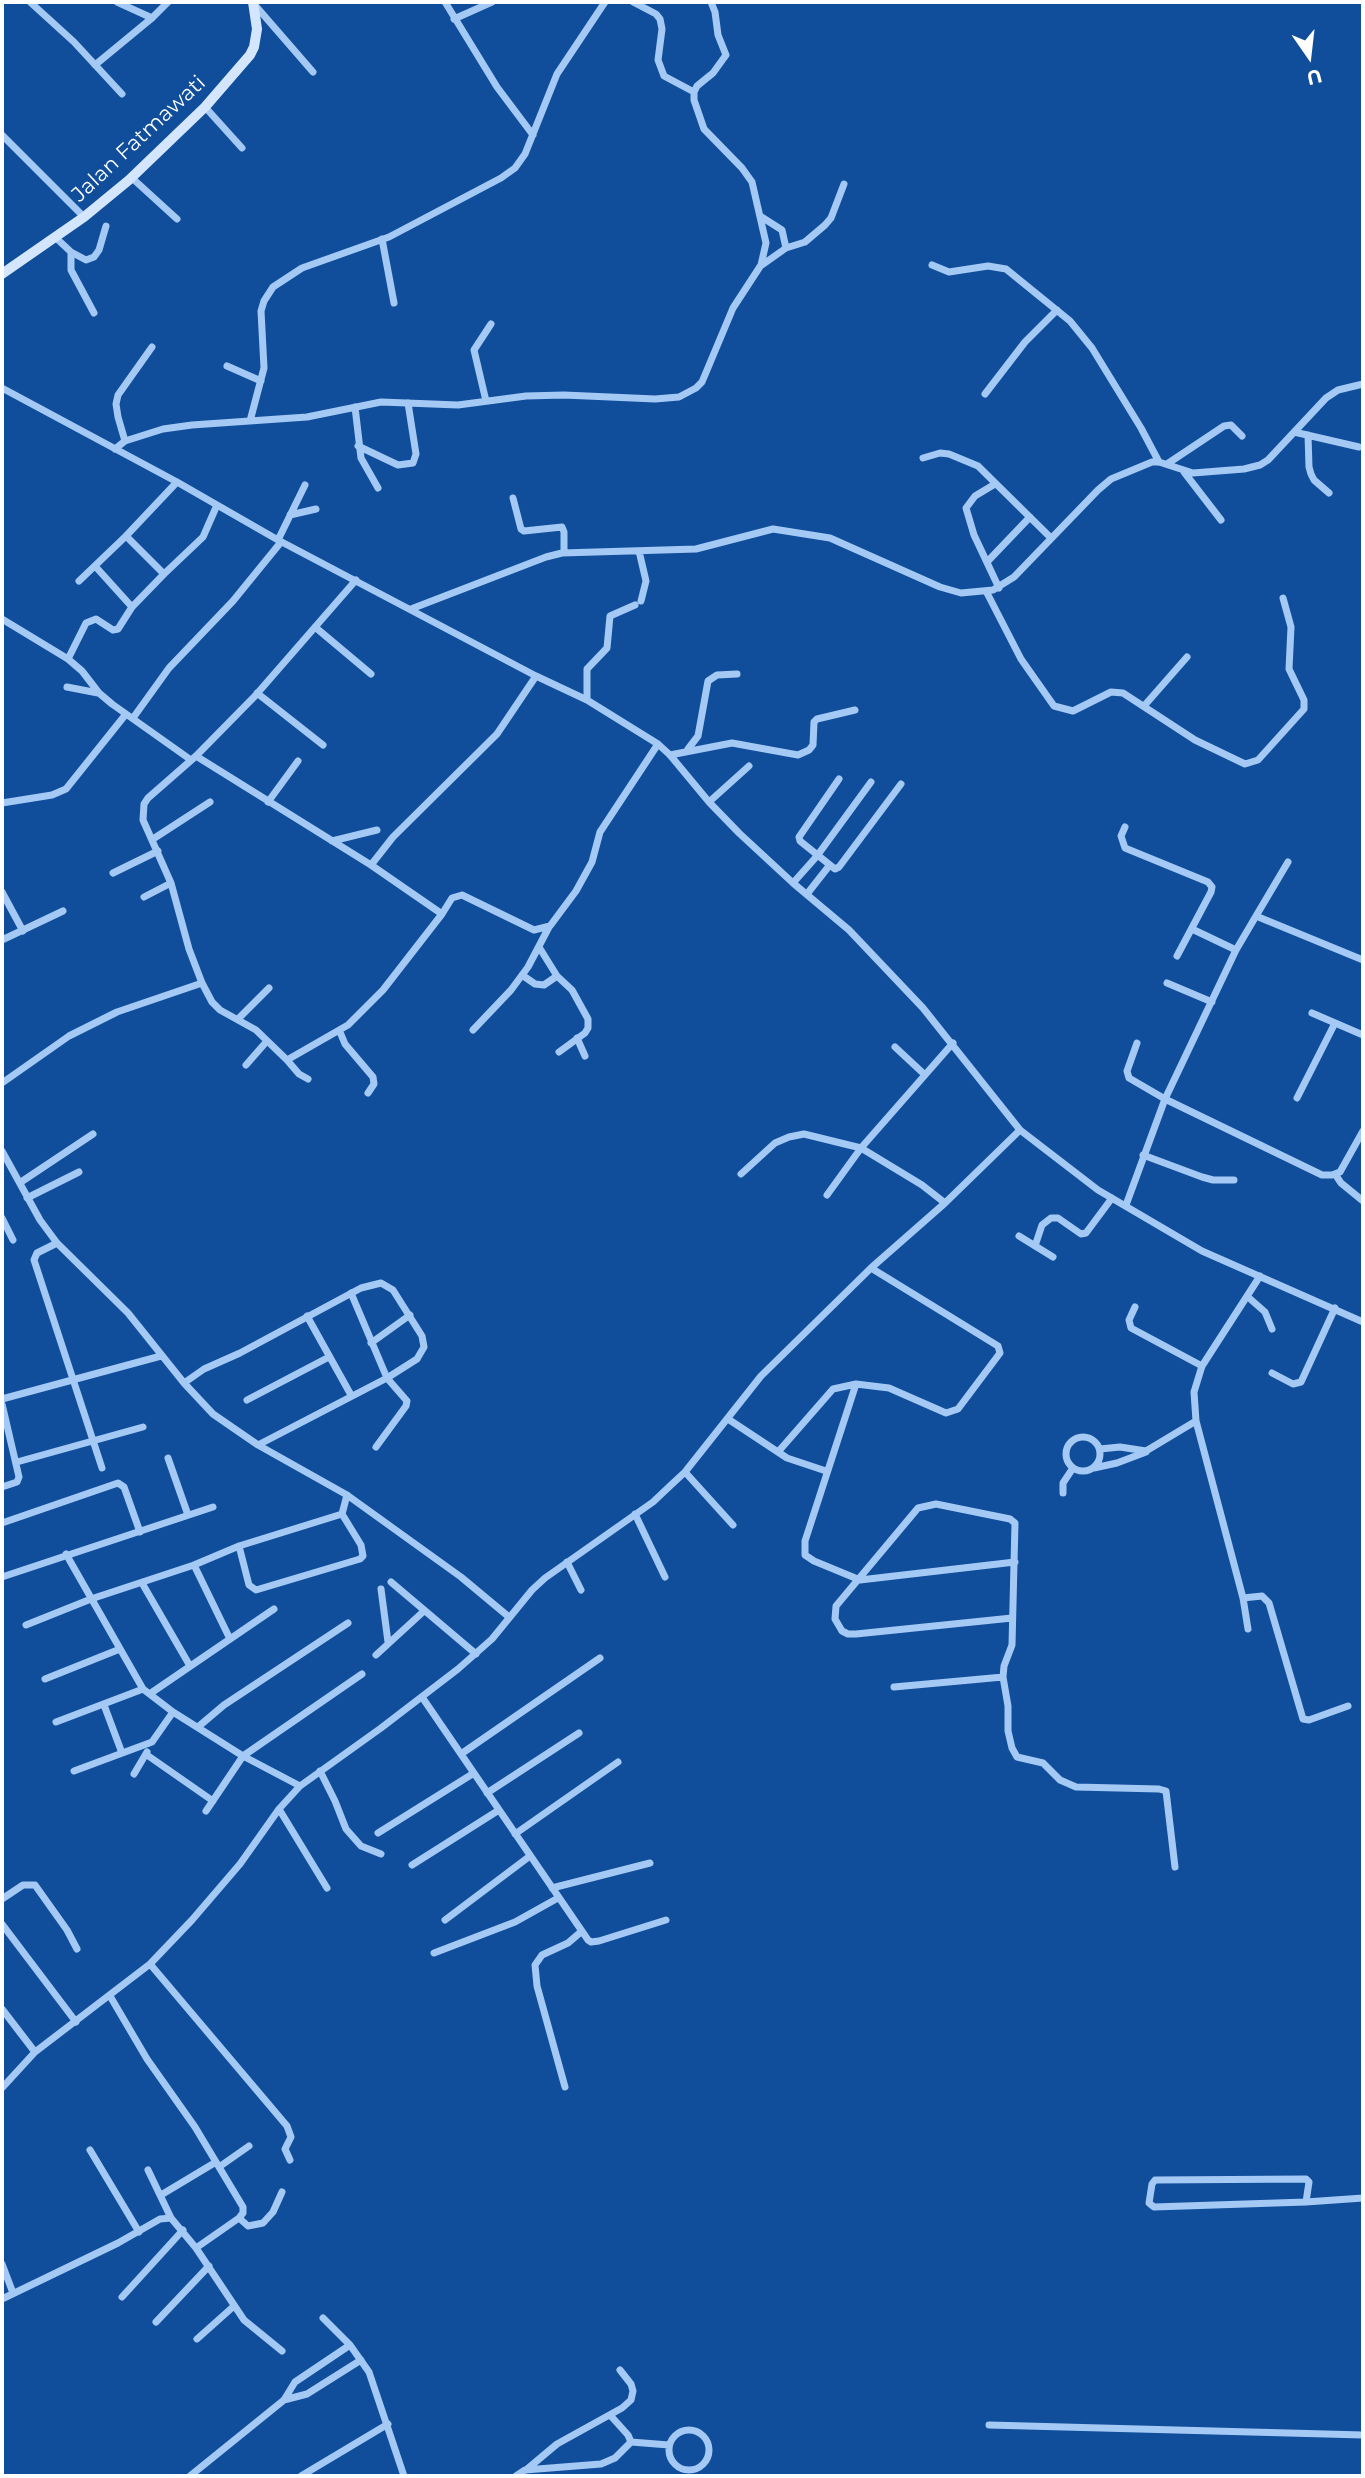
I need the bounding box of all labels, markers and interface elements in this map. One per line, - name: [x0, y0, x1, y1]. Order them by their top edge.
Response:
- north arrow: [1274, 21, 1344, 91]
- text: U: [1304, 64, 1324, 90]
- street label: Jalan Fatmawati: [67, 71, 211, 207]

